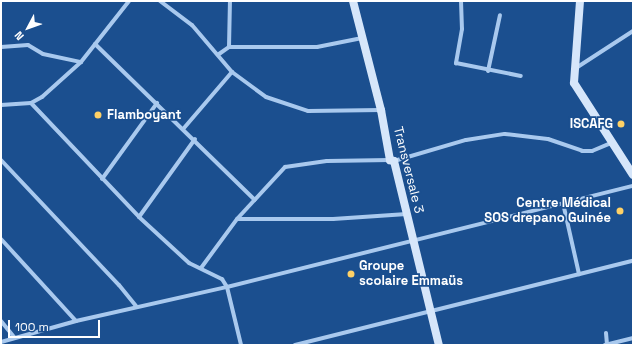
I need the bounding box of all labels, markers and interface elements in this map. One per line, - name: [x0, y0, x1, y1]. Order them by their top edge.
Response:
- north arrow: [8, 8, 48, 48]
- text: N: [11, 28, 27, 43]
- place label: Flamboyant: [107, 107, 182, 123]
- marker: Flamboyant: [92, 109, 104, 121]
- place label: ISCAFG: [570, 116, 613, 132]
- marker: ISCAFG: [616, 119, 626, 129]
- street label: Transversale 3: [390, 125, 426, 215]
- place label: Centre Médical SOS drepano Guinée: [484, 196, 611, 227]
- marker: Centre Médical SOS drepano Guinée: [614, 205, 626, 217]
- place label: Groupe scolaire Emmaüs: [359, 259, 463, 290]
- marker: Groupe scolaire Emmaüs: [346, 269, 356, 279]
- scale bar: [10, 312, 102, 338]
- text: 100 m: [15, 319, 49, 335]

